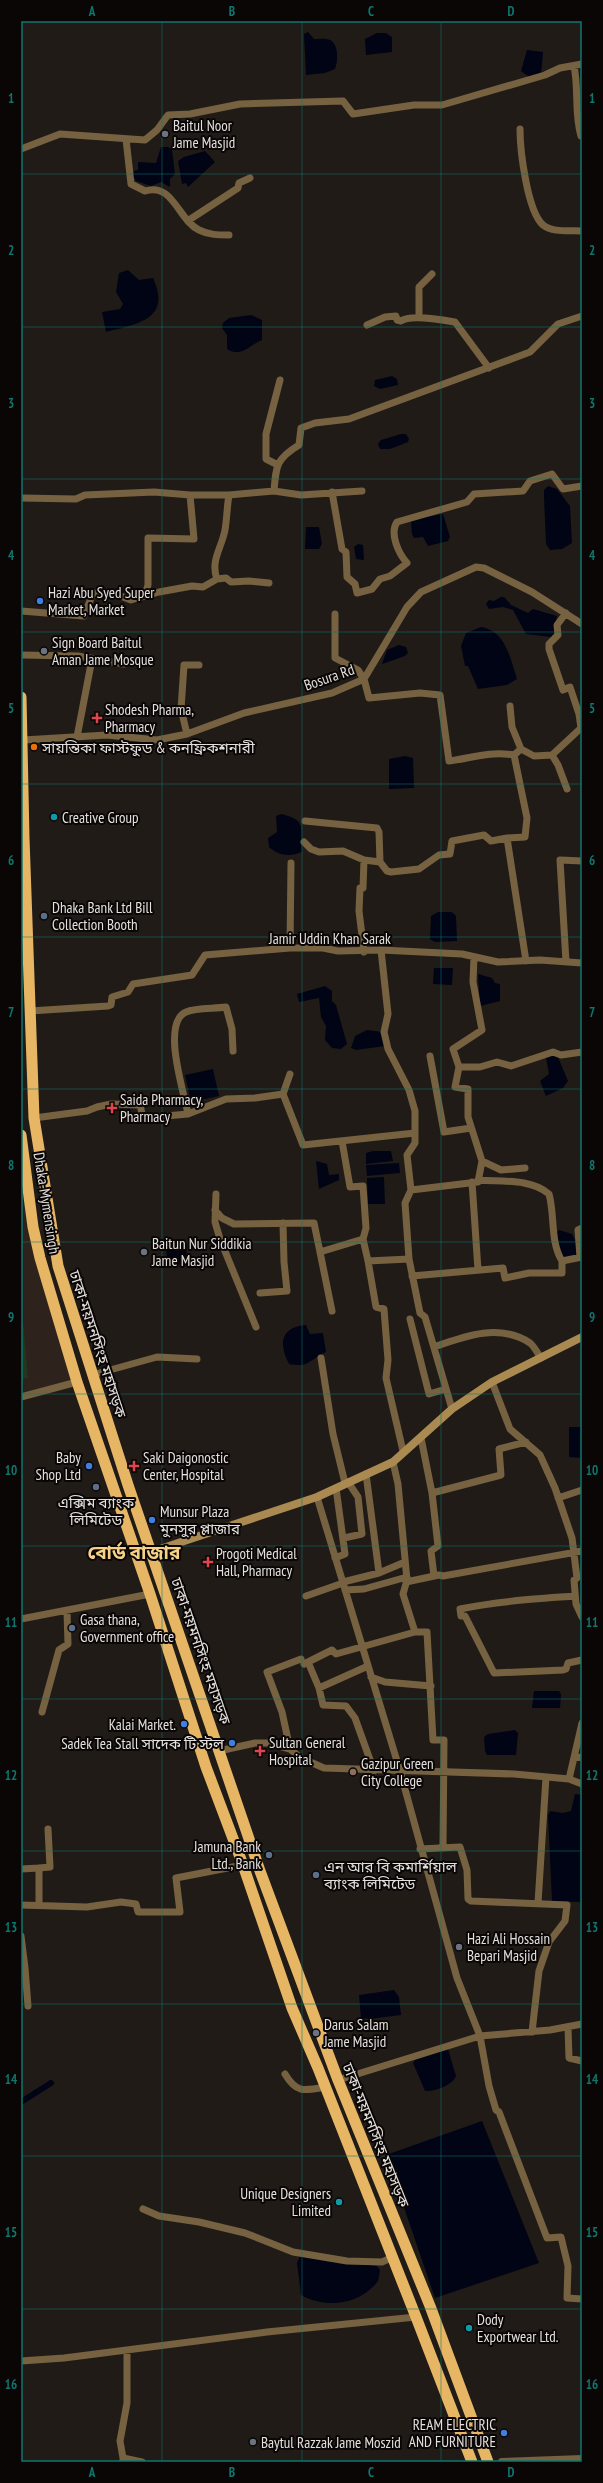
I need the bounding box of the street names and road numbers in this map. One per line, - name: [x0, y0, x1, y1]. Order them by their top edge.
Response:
- street label: Bosura Rd: [301, 660, 357, 694]
- street label: Jamir Uddin Khan Sarak: [268, 929, 391, 948]
- street label: Dhaka-Mymensingh: [30, 1151, 64, 1255]
- street label: ঢাকা-ময়মনসিংহ মহাসড়ক: [65, 1267, 131, 1421]
- street label: ঢাকা-ময়মনসিংহ মহাসড়ক: [167, 1574, 235, 1728]
- street label: ঢাকা-ময়মনসিংহ মহাসড়ক: [338, 2059, 414, 2211]

